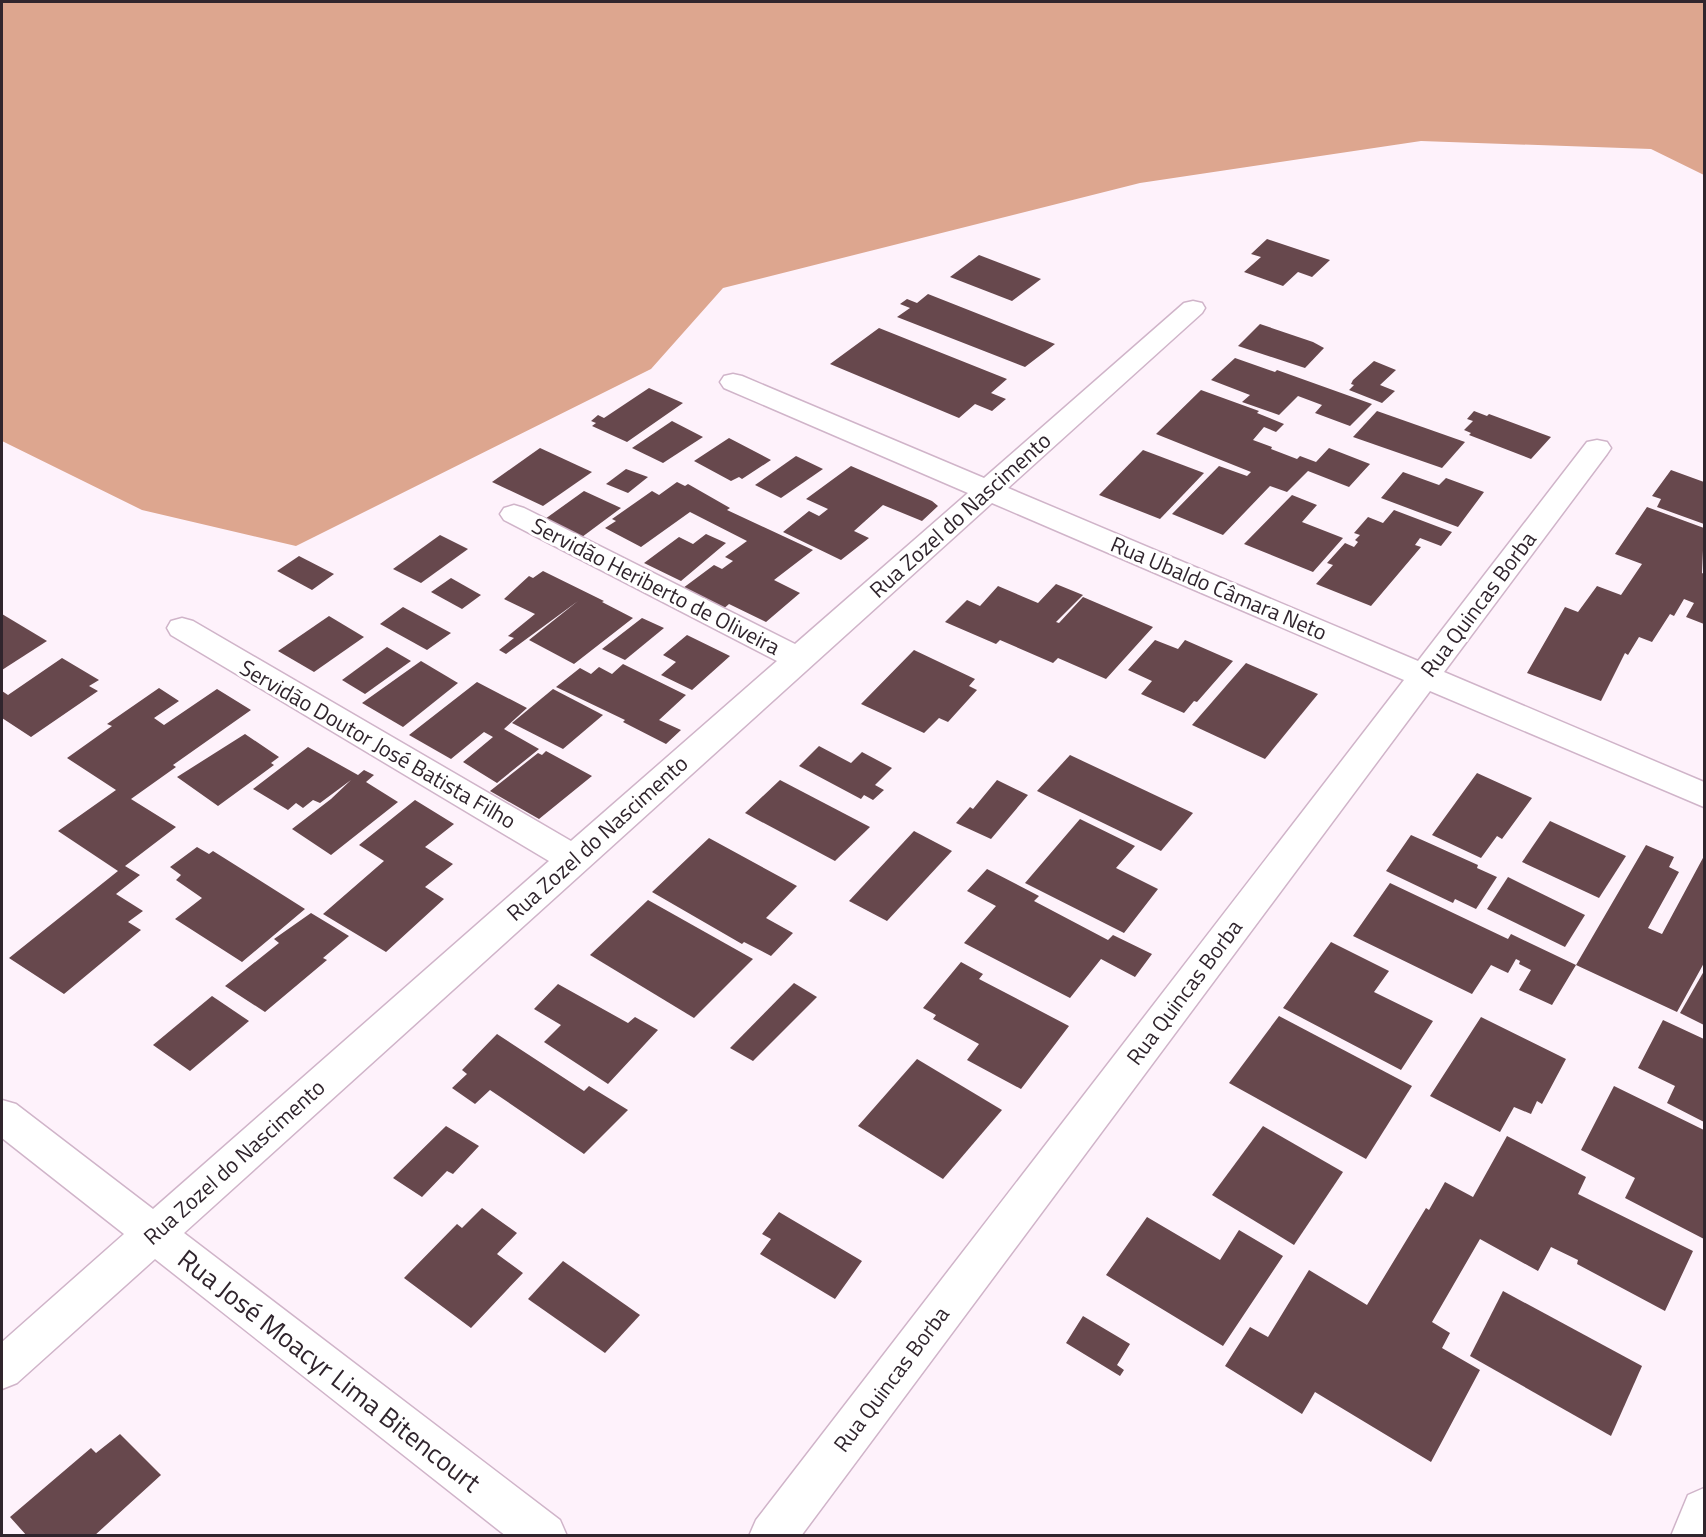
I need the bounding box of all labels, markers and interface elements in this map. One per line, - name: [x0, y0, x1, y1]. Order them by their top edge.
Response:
- street label: Rua Zozel do Nascimento: [862, 424, 1058, 606]
- street label: Servidão Heriberto de Oliveira: [526, 508, 786, 664]
- street label: Rua Quincas Borba: [1412, 524, 1544, 684]
- street label: Rua Ubaldo Câmara Neto: [1106, 527, 1332, 649]
- street label: Servidão Doutor José Batista Filho: [233, 651, 523, 837]
- street label: Rua Zozel do Nascimento: [499, 747, 695, 929]
- street label: Rua Quincas Borba: [1118, 912, 1250, 1072]
- street label: Rua Zozel do Nascimento: [136, 1071, 332, 1253]
- street label: Rua José Moacyr Lima Bitencourt: [170, 1238, 491, 1502]
- street label: Rua Quincas Borba: [825, 1299, 957, 1459]

